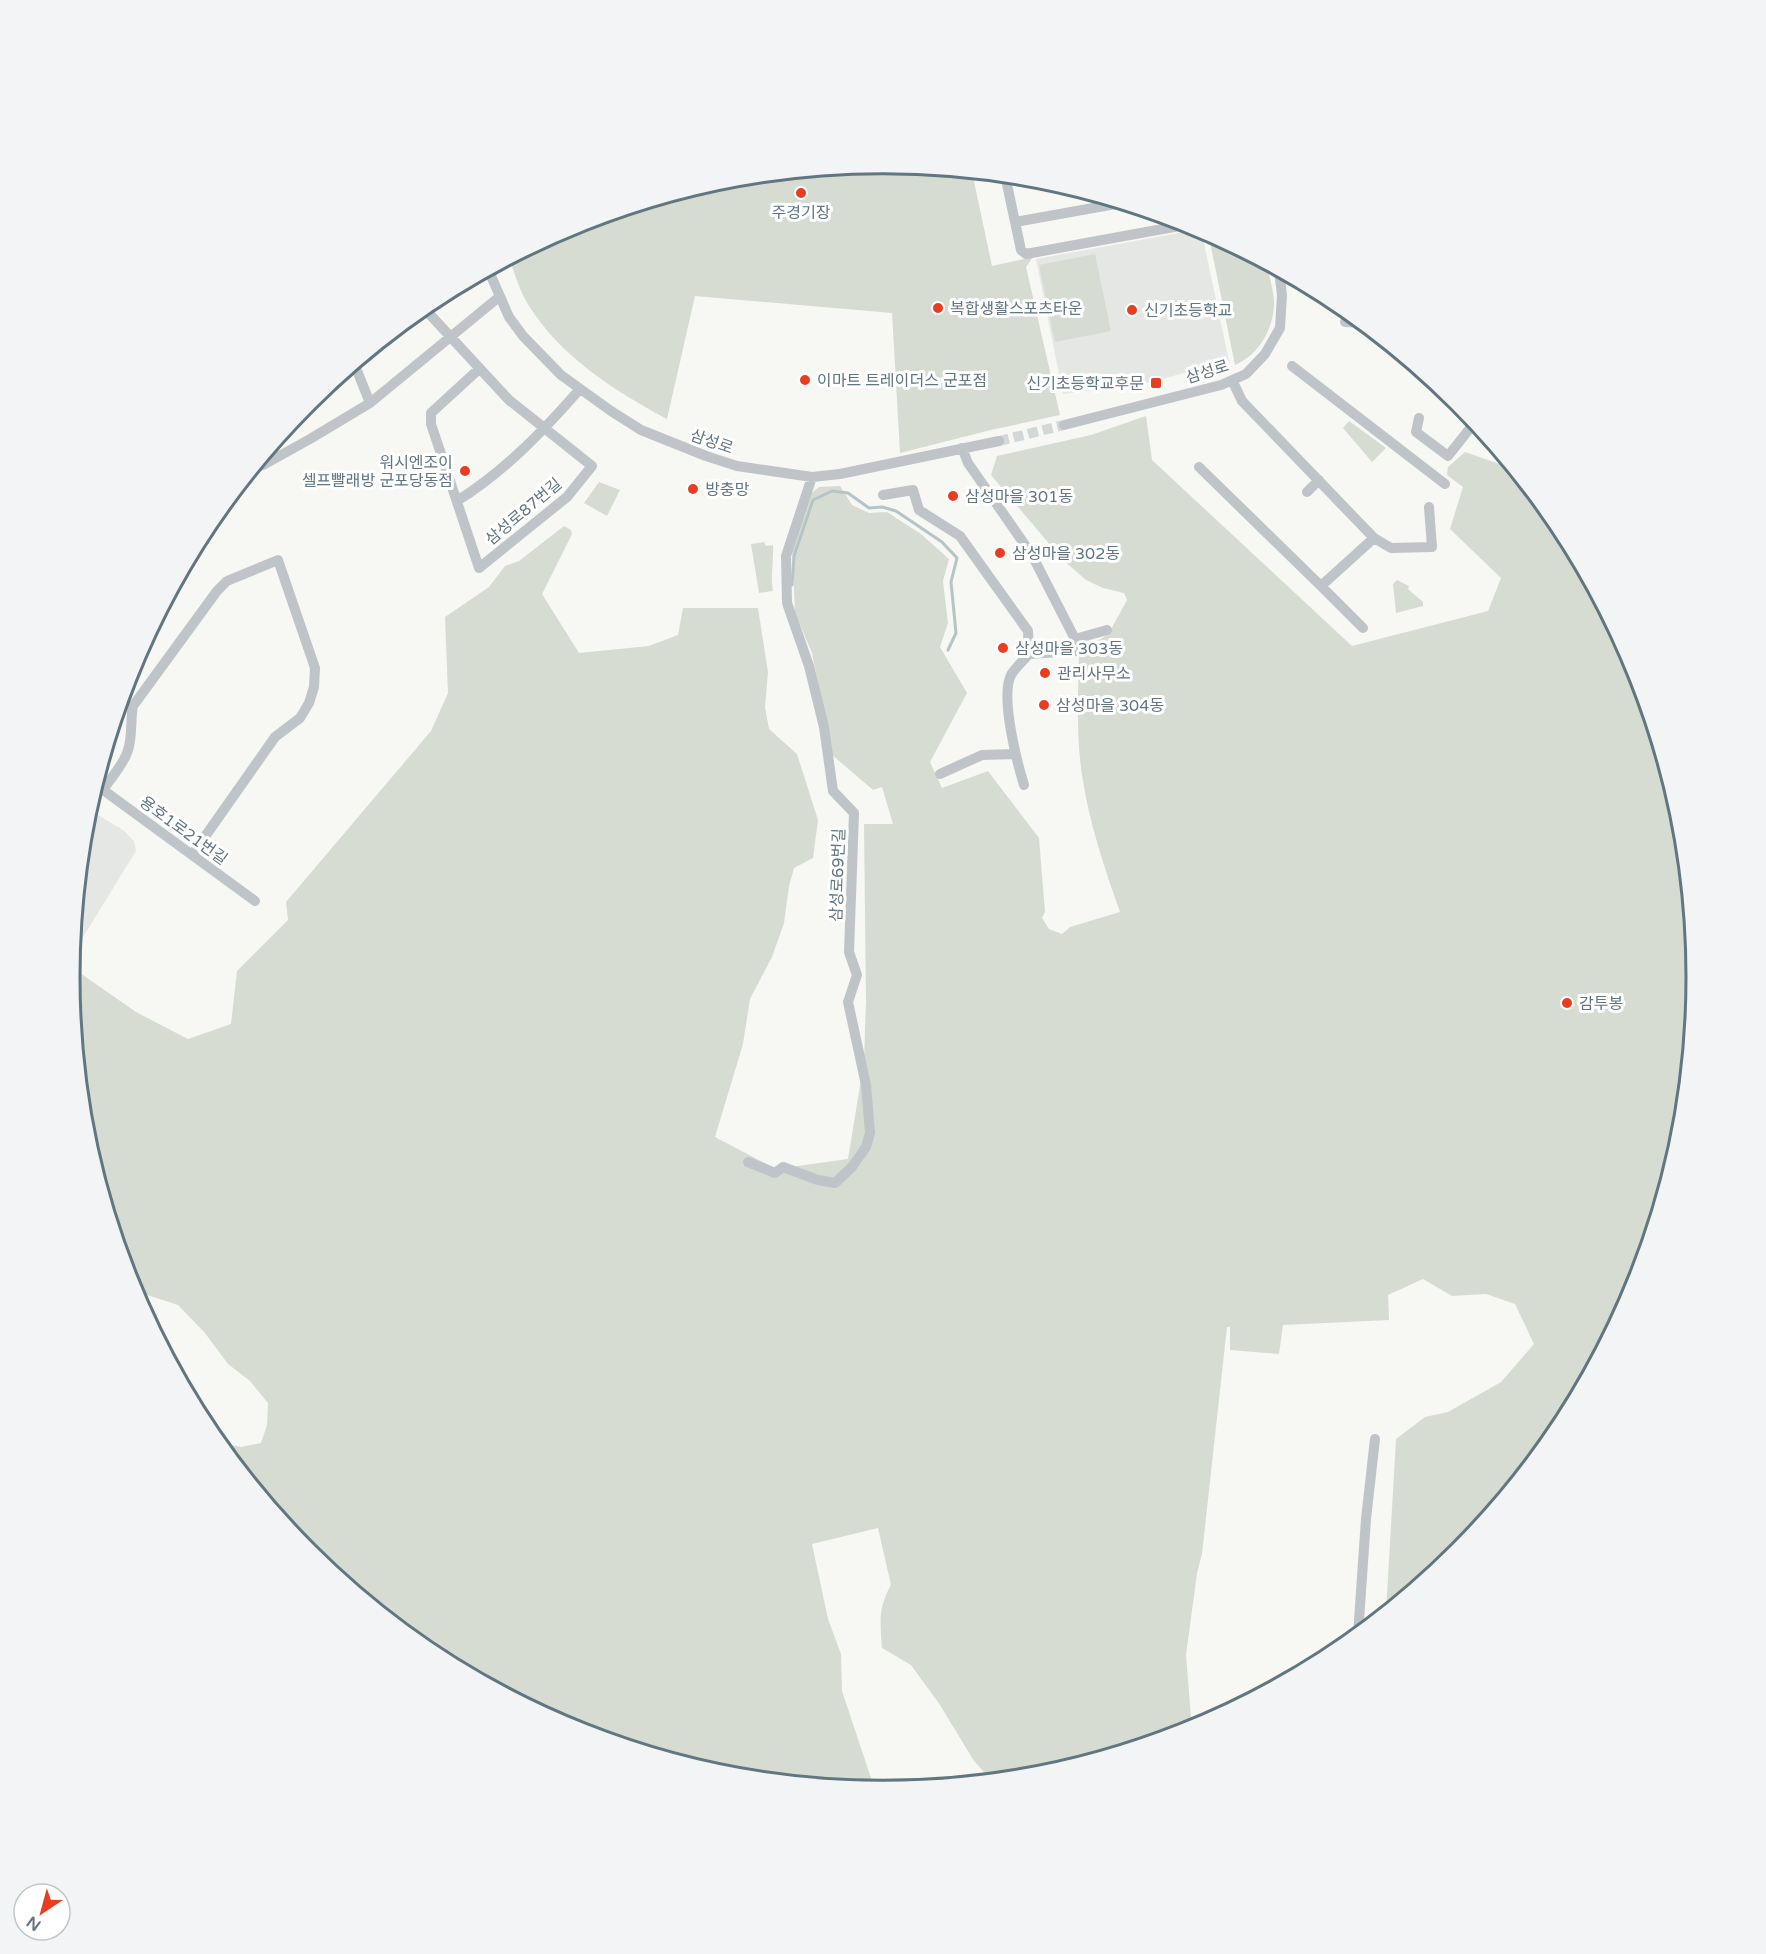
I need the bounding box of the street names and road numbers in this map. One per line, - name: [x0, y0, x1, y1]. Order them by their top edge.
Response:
- street label: 삼성로: [1183, 356, 1232, 388]
- street label: 삼성로: [688, 425, 736, 459]
- street label: 삼성로87번길: [481, 474, 566, 550]
- street label: 용호1로21번길: [136, 792, 231, 869]
- street label: 삼성로69번길: [826, 828, 850, 922]

